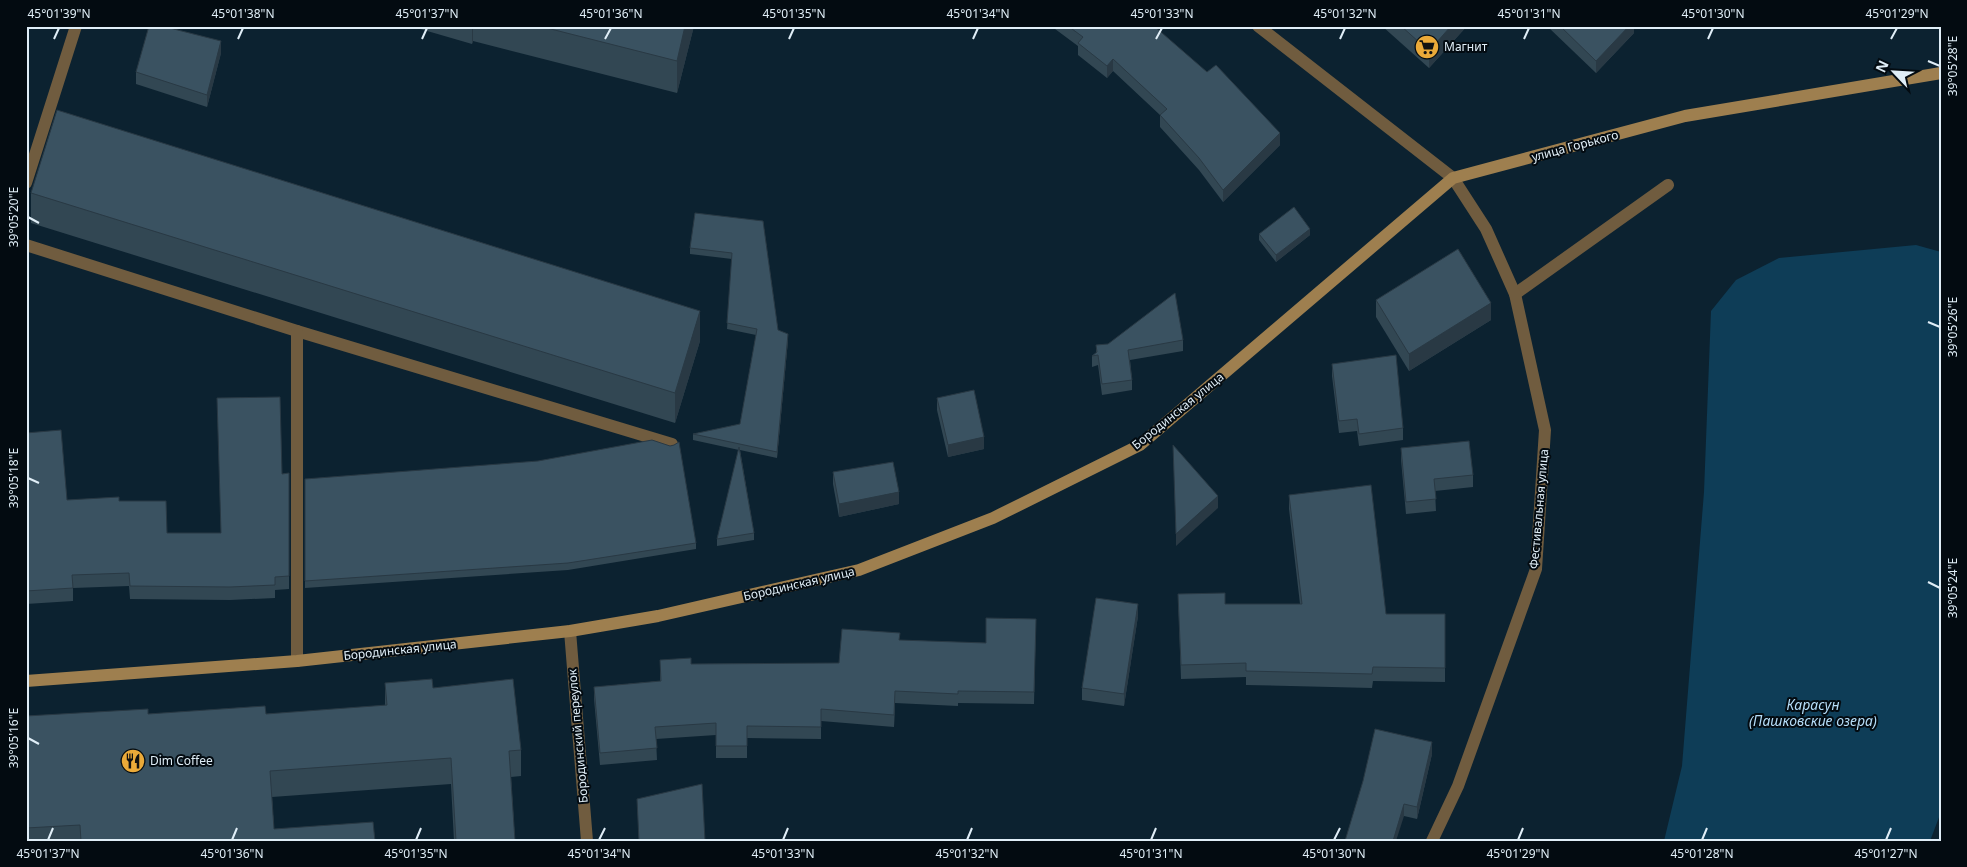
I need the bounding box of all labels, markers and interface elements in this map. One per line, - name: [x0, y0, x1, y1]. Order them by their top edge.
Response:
- text: 45°01'39"N: [27, 5, 91, 22]
- text: 45°01'38"N: [211, 5, 275, 22]
- text: 45°01'37"N: [395, 5, 459, 22]
- text: 45°01'36"N: [579, 5, 643, 22]
- text: 45°01'35"N: [762, 5, 826, 22]
- text: 45°01'34"N: [946, 5, 1010, 22]
- text: 45°01'33"N: [1130, 5, 1194, 22]
- text: 45°01'32"N: [1313, 5, 1377, 22]
- text: 45°01'31"N: [1497, 5, 1561, 22]
- text: 45°01'30"N: [1681, 5, 1745, 22]
- text: 45°01'29"N: [1865, 5, 1929, 22]
- supermarket icon: Магнит: [1414, 34, 1440, 60]
- text: 39°05'28"E: [1944, 36, 1961, 96]
- place label: Магнит: [1444, 38, 1488, 55]
- north arrow: [1870, 48, 1920, 98]
- text: N: [1871, 57, 1893, 75]
- street label: улица Горького: [1530, 126, 1620, 165]
- text: 39°05'20"E: [5, 187, 22, 247]
- text: 39°05'26"E: [1944, 297, 1961, 357]
- street label: Бородинская улица: [1128, 368, 1227, 453]
- text: 39°05'18"E: [5, 448, 22, 508]
- street label: Фестивальная улица: [1525, 448, 1552, 570]
- text: 39°05'24"E: [1944, 558, 1961, 618]
- street label: Бородинская улица: [742, 562, 856, 605]
- street label: Бородинская улица: [343, 635, 457, 664]
- street label: Бородинский переулок: [563, 668, 592, 804]
- water label: Карасун (Пашковские озера): [1749, 695, 1877, 730]
- text: 39°05'16"E: [5, 708, 22, 768]
- restaurant icon: Dim Coffee: [120, 748, 146, 774]
- place label: Dim Coffee: [150, 752, 213, 769]
- text: 45°01'37"N: [16, 845, 80, 862]
- text: 45°01'36"N: [200, 845, 264, 862]
- text: 45°01'35"N: [384, 845, 448, 862]
- text: 45°01'34"N: [567, 845, 631, 862]
- text: 45°01'33"N: [751, 845, 815, 862]
- text: 45°01'32"N: [935, 845, 999, 862]
- text: 45°01'31"N: [1119, 845, 1183, 862]
- text: 45°01'30"N: [1302, 845, 1366, 862]
- text: 45°01'29"N: [1486, 845, 1550, 862]
- text: 45°01'28"N: [1670, 845, 1734, 862]
- text: 45°01'27"N: [1854, 845, 1918, 862]

